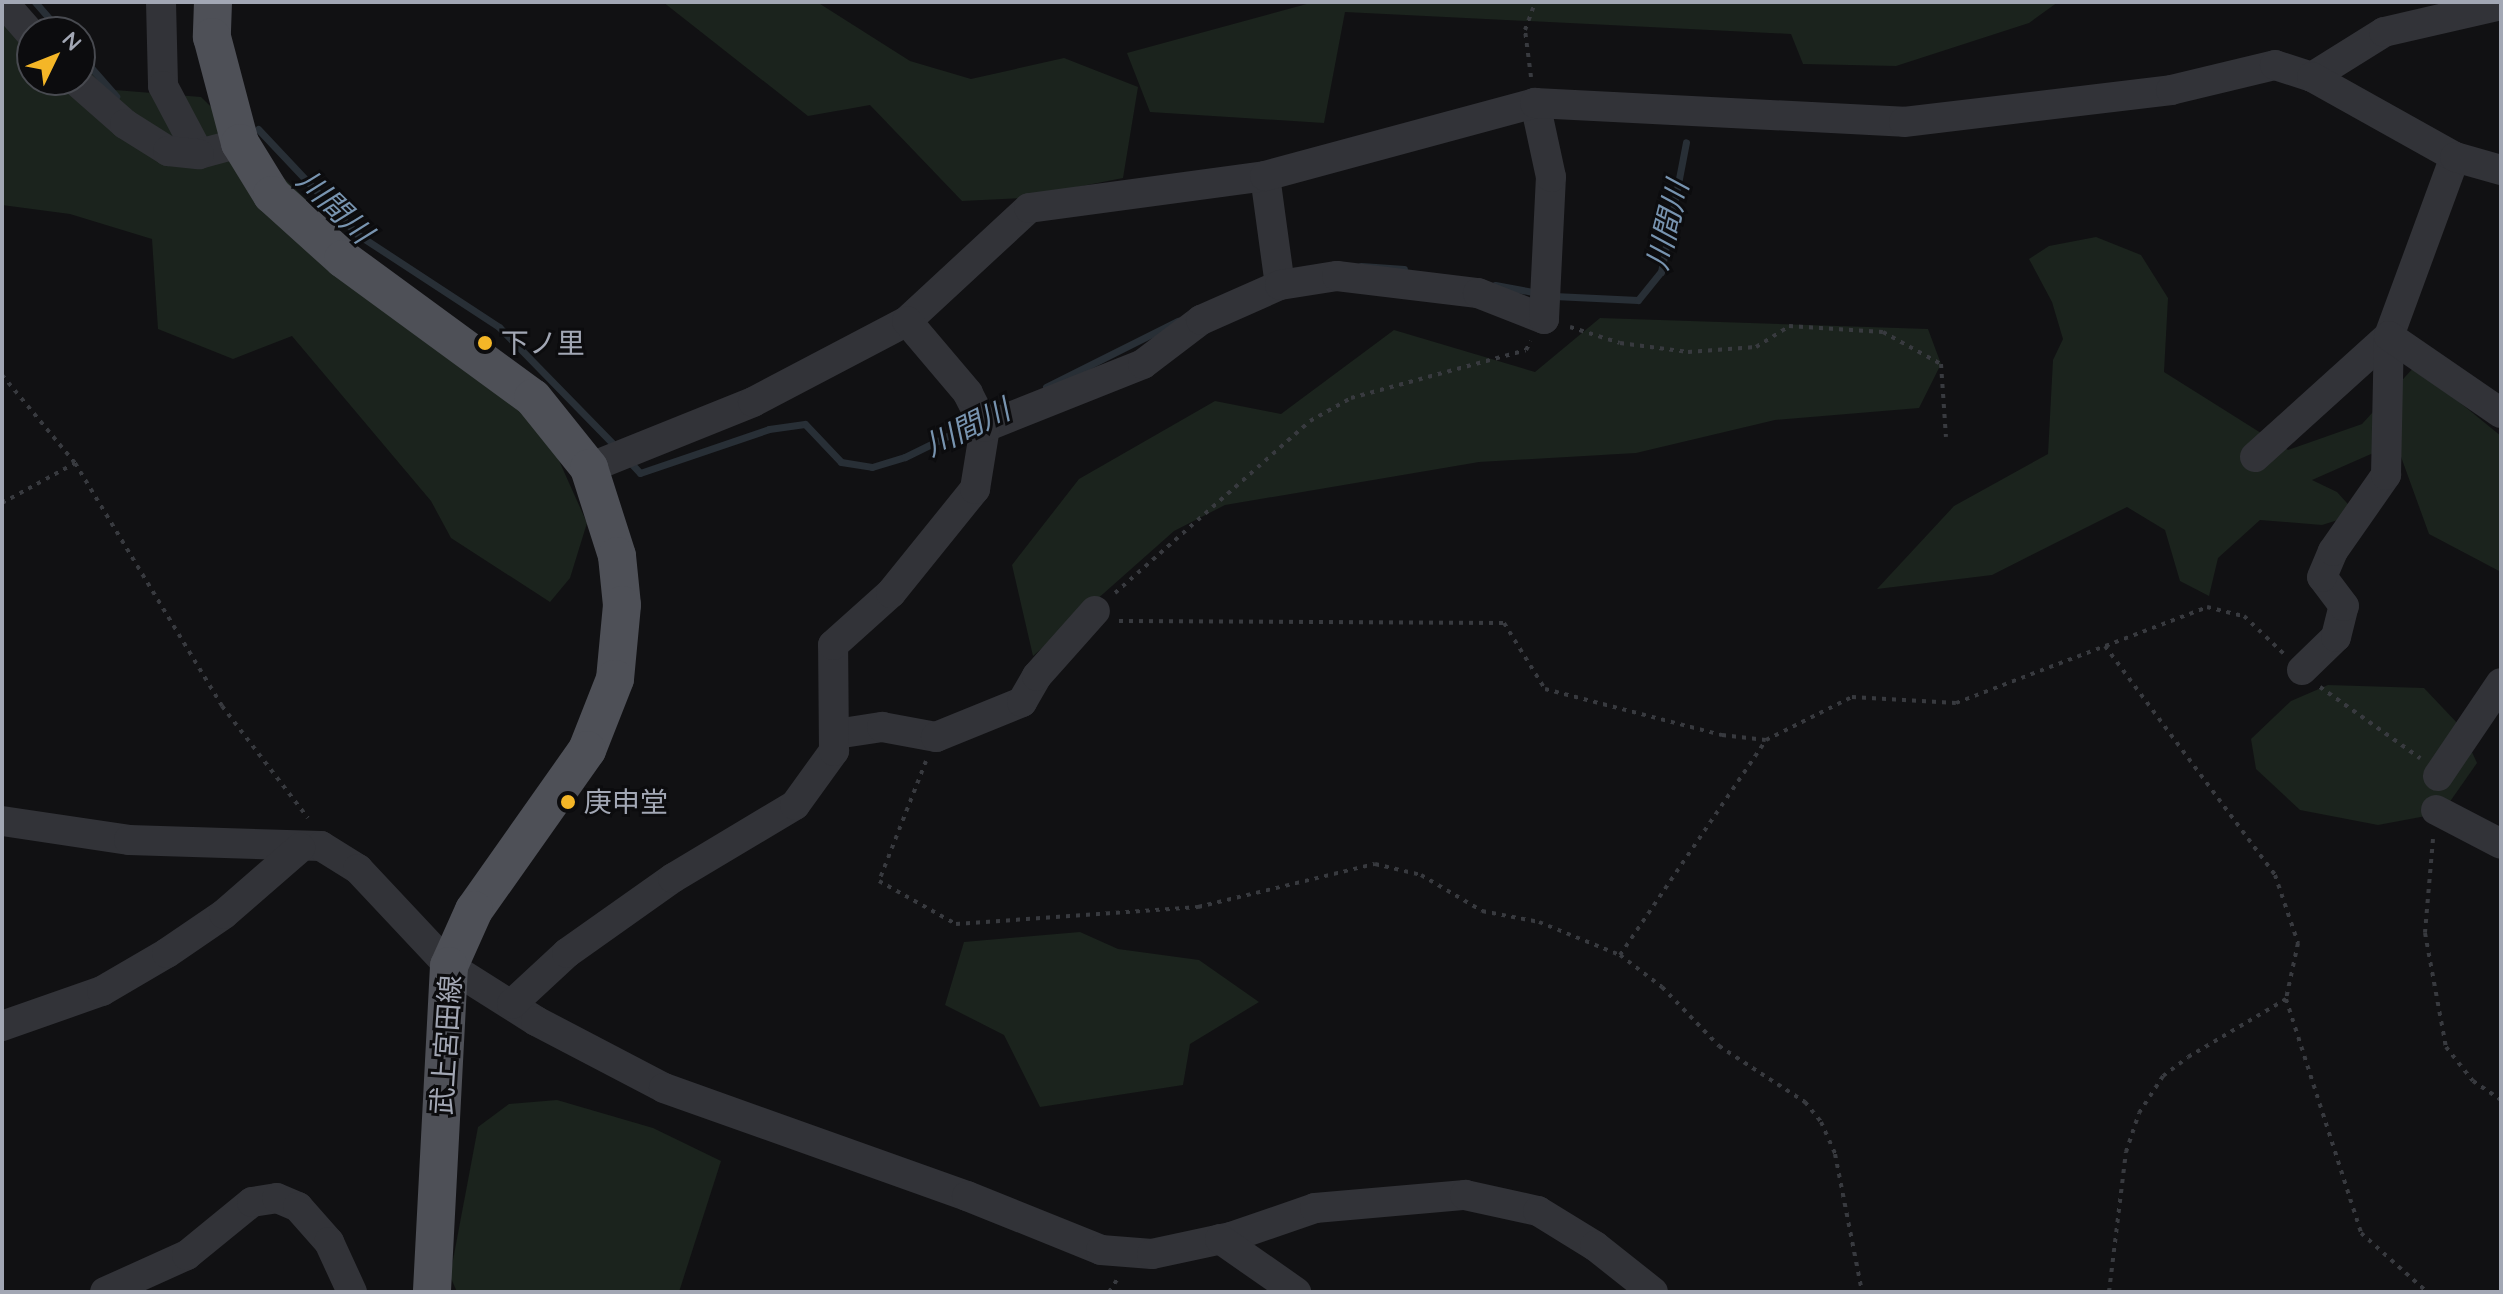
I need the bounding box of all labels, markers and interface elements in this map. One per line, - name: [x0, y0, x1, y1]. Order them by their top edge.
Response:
- north arrow: [16, 16, 96, 96]
- text: N: [56, 26, 88, 56]
- water label: 川間川: [290, 162, 380, 250]
- water label: 川間川: [1639, 177, 1695, 273]
- place label: 下ノ里: [501, 326, 585, 360]
- marker: 下ノ里: [476, 334, 494, 352]
- water label: 川間川: [919, 391, 1015, 463]
- place label: 庚申堂: [584, 785, 668, 819]
- marker: 庚申堂: [559, 793, 577, 811]
- street label: 武上宮田線: [424, 974, 468, 1116]

